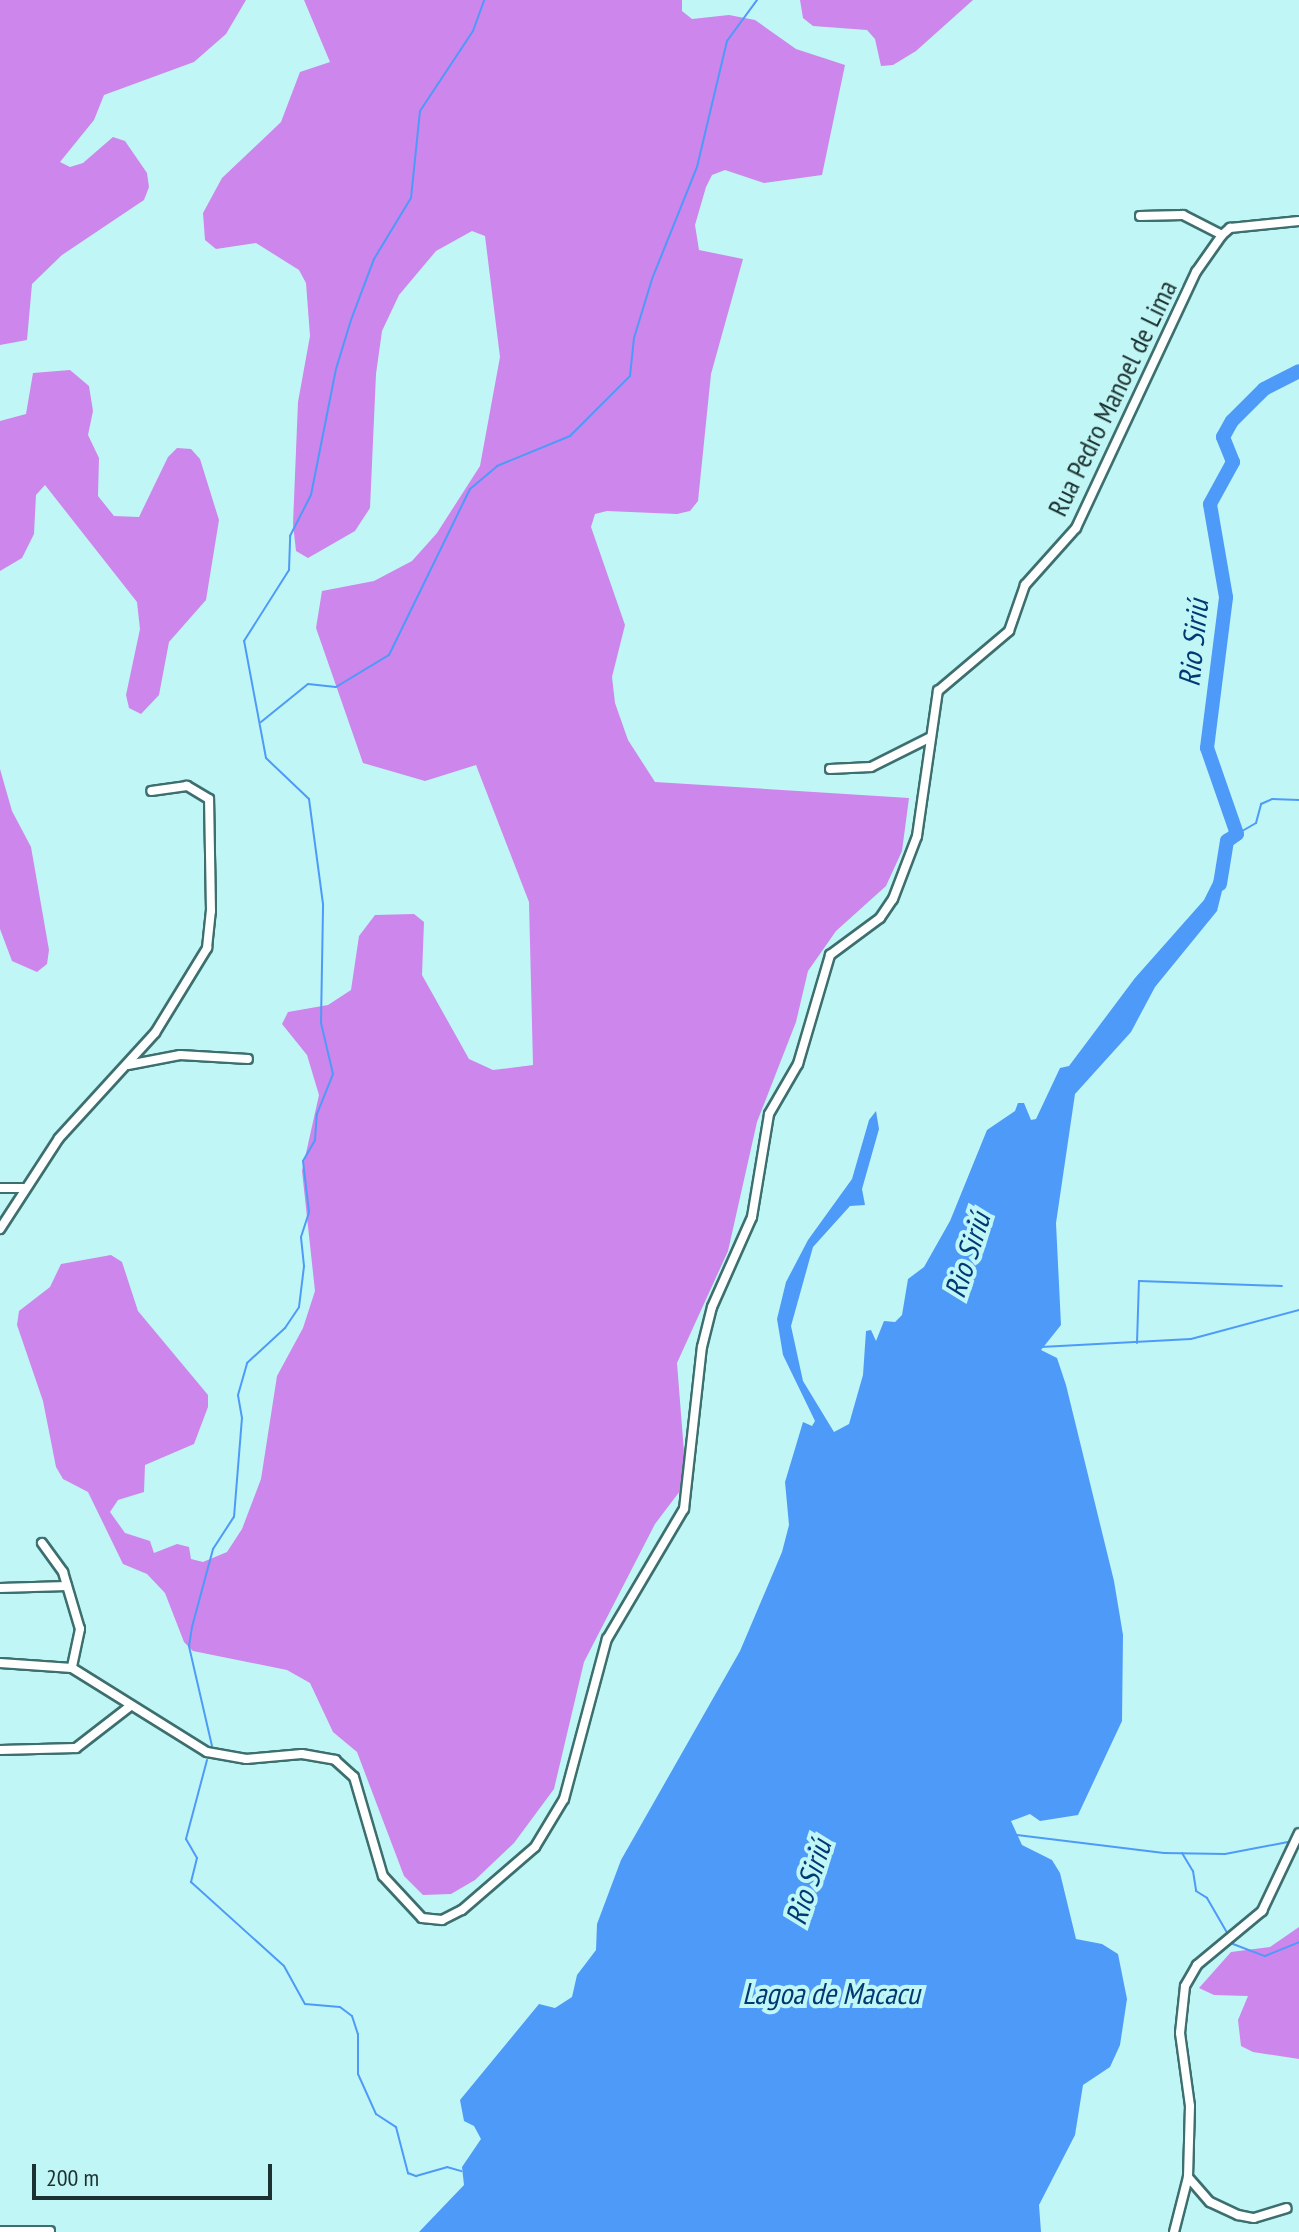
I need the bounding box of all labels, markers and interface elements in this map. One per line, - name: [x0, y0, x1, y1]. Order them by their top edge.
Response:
- street label: Rua Pedro Manoel de Lima: [1040, 275, 1184, 521]
- water label: Rio Siriú: [1171, 598, 1215, 688]
- water label: Rio Siriú: [936, 1208, 998, 1302]
- water label: Rio Siriú: [777, 1835, 839, 1929]
- water label: Lagoa de Macacu: [742, 1975, 920, 2011]
- scale bar: [36, 2148, 276, 2198]
- text: 200 m: [46, 2162, 99, 2193]

